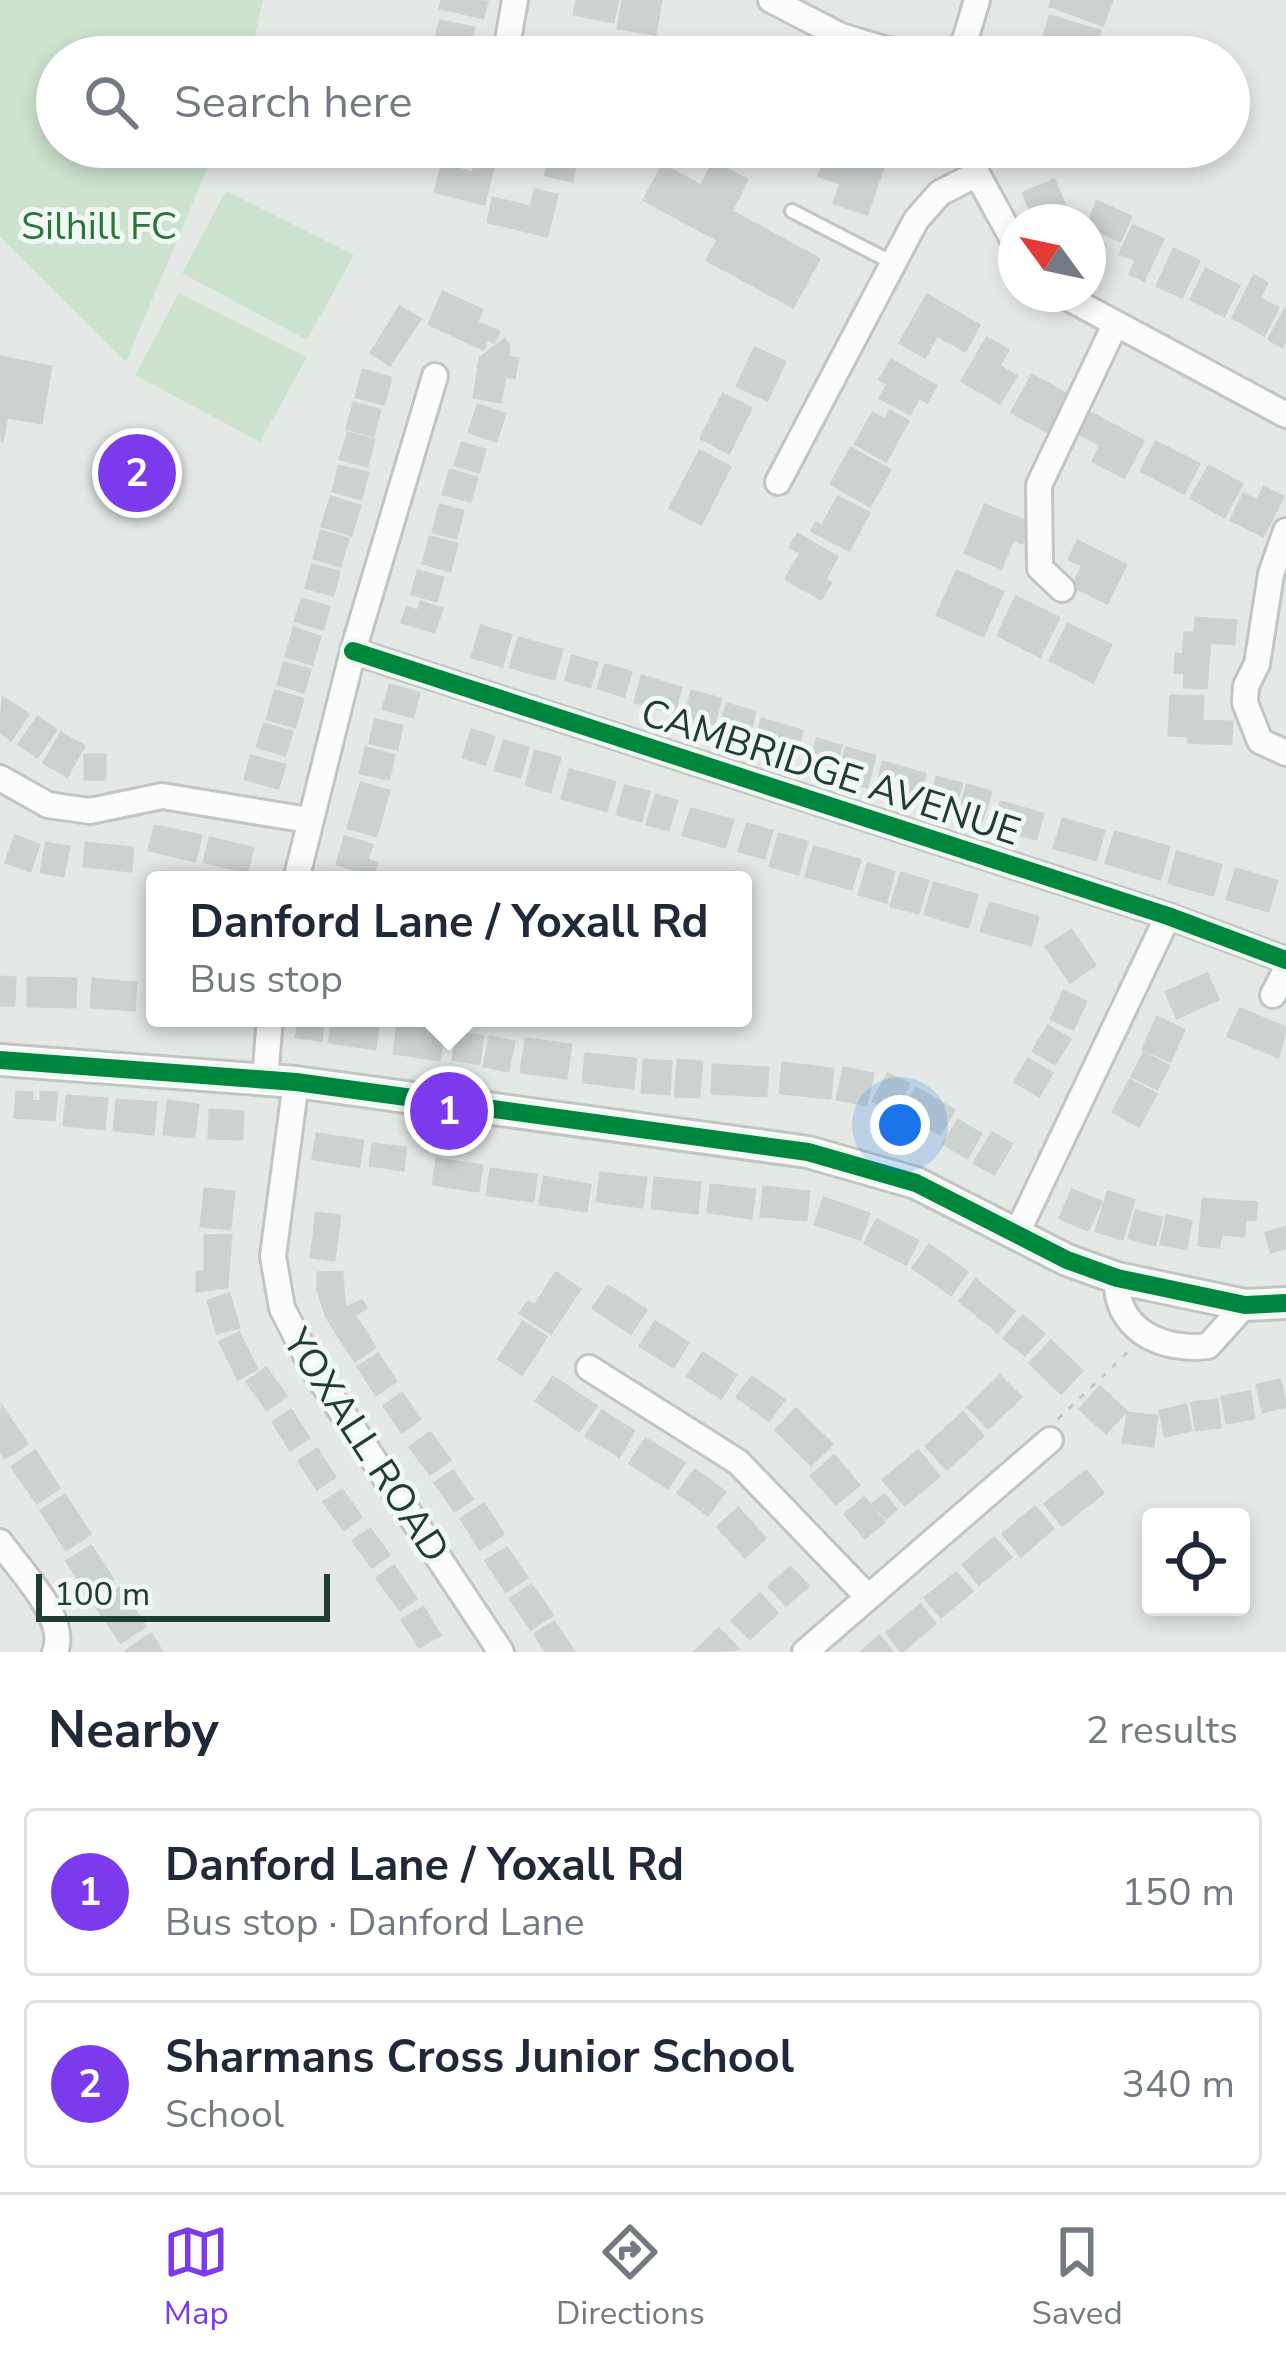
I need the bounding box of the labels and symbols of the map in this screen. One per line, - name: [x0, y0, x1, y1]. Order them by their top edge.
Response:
- park label: Silhill FC: [21, 200, 177, 253]
- north arrow: [998, 204, 1106, 312]
- pin: 2: [98, 428, 176, 518]
- street label: CAMBRIDGE AVENUE: [634, 686, 1027, 859]
- pin: 1: [410, 1066, 488, 1156]
- your location: [870, 1095, 930, 1155]
- street label: YOXALL ROAD: [270, 1318, 461, 1573]
- scale bar: [36, 1568, 330, 1621]

